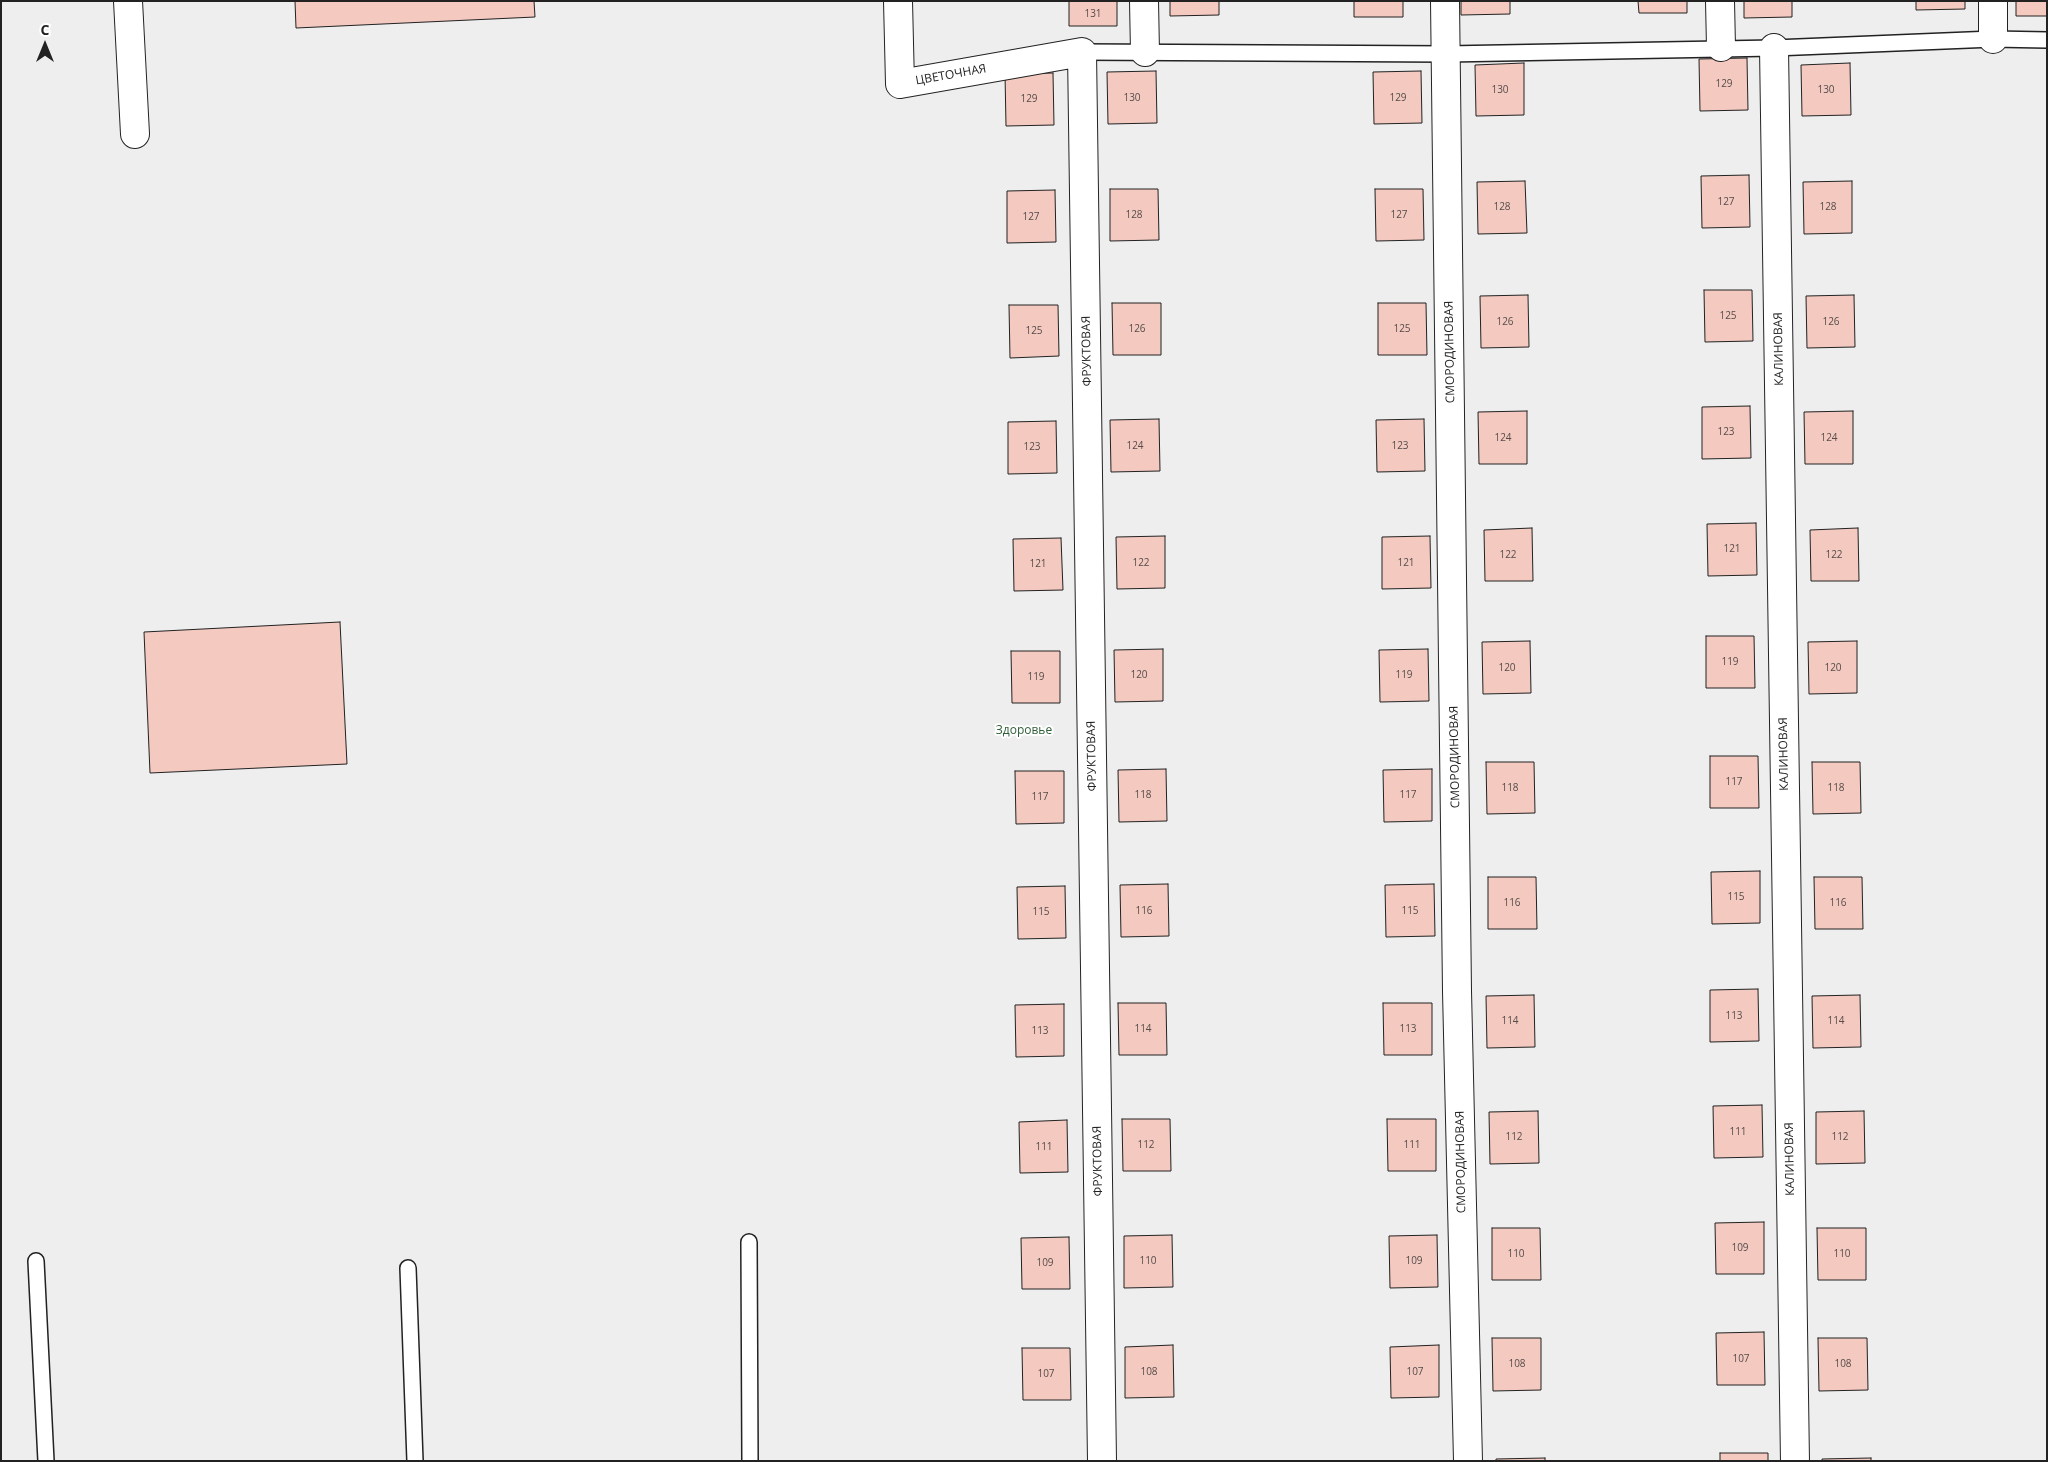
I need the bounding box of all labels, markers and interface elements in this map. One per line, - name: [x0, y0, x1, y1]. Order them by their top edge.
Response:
- house number: 131: [1084, 8, 1102, 20]
- north arrow: [20, 20, 70, 70]
- text: С: [41, 20, 49, 39]
- street label: ЦВЕТОЧНАЯ: [915, 62, 987, 88]
- house number: 129: [1715, 78, 1733, 90]
- house number: 130: [1491, 84, 1509, 96]
- house number: 130: [1817, 84, 1835, 96]
- house number: 130: [1123, 92, 1141, 104]
- house number: 129: [1389, 92, 1407, 104]
- house number: 129: [1020, 93, 1038, 105]
- house number: 127: [1717, 196, 1735, 208]
- house number: 128: [1493, 201, 1511, 213]
- house number: 128: [1819, 201, 1837, 213]
- house number: 128: [1125, 209, 1143, 221]
- house number: 127: [1390, 209, 1408, 221]
- house number: 127: [1022, 211, 1040, 223]
- street label: СМОРОДИНОВАЯ: [1442, 301, 1458, 403]
- house number: 125: [1719, 310, 1737, 322]
- street label: КАЛИНОВАЯ: [1771, 312, 1787, 386]
- street label: ФРУКТОВАЯ: [1079, 316, 1095, 386]
- house number: 126: [1496, 316, 1514, 328]
- house number: 126: [1822, 316, 1840, 328]
- house number: 126: [1128, 323, 1146, 335]
- house number: 125: [1393, 323, 1411, 335]
- house number: 125: [1025, 325, 1043, 337]
- house number: 123: [1717, 426, 1735, 438]
- house number: 124: [1494, 432, 1512, 444]
- house number: 124: [1820, 432, 1838, 444]
- house number: 124: [1126, 440, 1144, 452]
- house number: 123: [1391, 440, 1409, 452]
- house number: 123: [1023, 441, 1041, 453]
- house number: 121: [1723, 543, 1741, 555]
- house number: 122: [1499, 549, 1517, 561]
- house number: 122: [1825, 549, 1843, 561]
- house number: 122: [1132, 557, 1150, 569]
- house number: 121: [1397, 557, 1415, 569]
- house number: 121: [1029, 558, 1047, 570]
- house number: 119: [1721, 656, 1739, 668]
- house number: 120: [1498, 662, 1516, 674]
- house number: 120: [1824, 662, 1842, 674]
- house number: 120: [1130, 669, 1148, 681]
- house number: 119: [1395, 669, 1413, 681]
- house number: 119: [1027, 671, 1045, 683]
- street label: СМОРОДИНОВАЯ: [1447, 706, 1463, 808]
- street label: КАЛИНОВАЯ: [1776, 717, 1792, 791]
- street label: ФРУКТОВАЯ: [1084, 721, 1100, 791]
- park label: Здоровье: [996, 724, 1052, 738]
- house number: 117: [1725, 776, 1743, 788]
- house number: 118: [1501, 782, 1519, 794]
- house number: 118: [1827, 782, 1845, 794]
- house number: 118: [1134, 789, 1152, 801]
- house number: 117: [1399, 789, 1417, 801]
- house number: 117: [1031, 791, 1049, 803]
- house number: 115: [1727, 891, 1745, 903]
- house number: 116: [1503, 897, 1521, 909]
- house number: 116: [1829, 897, 1847, 909]
- house number: 116: [1135, 905, 1153, 917]
- house number: 115: [1401, 905, 1419, 917]
- house number: 115: [1032, 906, 1050, 918]
- house number: 113: [1725, 1010, 1743, 1022]
- house number: 114: [1501, 1015, 1519, 1027]
- house number: 114: [1827, 1015, 1845, 1027]
- house number: 114: [1134, 1023, 1152, 1035]
- house number: 113: [1399, 1023, 1417, 1035]
- house number: 113: [1031, 1025, 1049, 1037]
- street label: СМОРОДИНОВАЯ: [1453, 1111, 1469, 1213]
- street label: КАЛИНОВАЯ: [1782, 1122, 1798, 1196]
- street label: ФРУКТОВАЯ: [1090, 1126, 1106, 1196]
- house number: 111: [1729, 1126, 1747, 1138]
- house number: 112: [1505, 1131, 1523, 1143]
- house number: 112: [1831, 1131, 1849, 1143]
- house number: 112: [1137, 1139, 1155, 1151]
- house number: 111: [1403, 1139, 1421, 1151]
- house number: 111: [1035, 1141, 1053, 1153]
- house number: 109: [1731, 1242, 1749, 1254]
- house number: 110: [1507, 1248, 1525, 1260]
- house number: 110: [1833, 1248, 1851, 1260]
- house number: 110: [1139, 1255, 1157, 1267]
- house number: 109: [1405, 1255, 1423, 1267]
- house number: 109: [1036, 1257, 1054, 1269]
- house number: 107: [1732, 1353, 1750, 1365]
- house number: 108: [1508, 1358, 1526, 1370]
- house number: 108: [1834, 1358, 1852, 1370]
- house number: 108: [1140, 1366, 1158, 1378]
- house number: 107: [1406, 1366, 1424, 1378]
- house number: 107: [1037, 1368, 1055, 1380]

